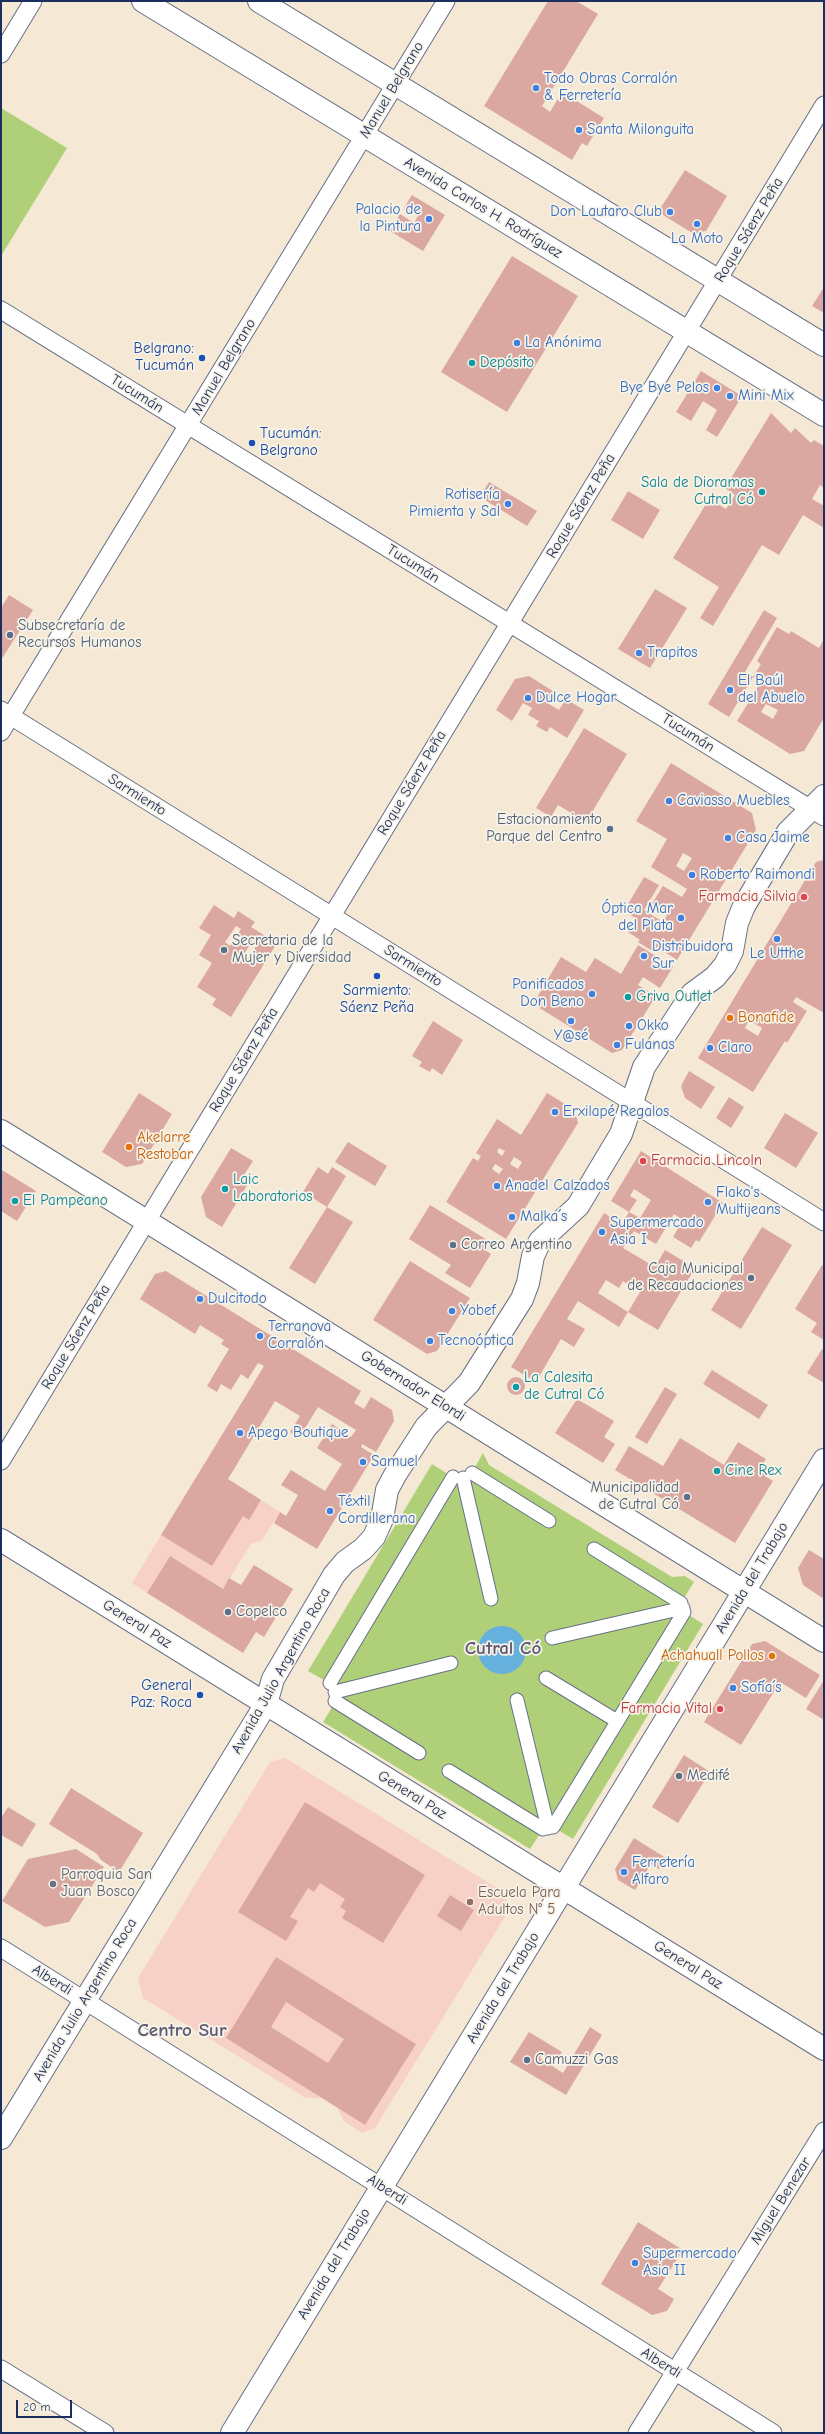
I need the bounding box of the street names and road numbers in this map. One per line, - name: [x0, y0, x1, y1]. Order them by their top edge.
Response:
- street label: Manuel Belgrano: [356, 38, 428, 142]
- street label: Avenida Carlos H. Rodríguez: [400, 153, 566, 263]
- street label: Roque Sáenz Peña: [711, 174, 787, 286]
- street label: Manuel Belgrano: [188, 315, 260, 419]
- street label: Tucumán: [107, 371, 167, 417]
- street label: Roque Sáenz Peña: [543, 450, 619, 562]
- street label: Tucumán: [383, 541, 443, 587]
- street label: Tucumán: [658, 710, 718, 756]
- street label: Roque Sáenz Peña: [374, 727, 450, 839]
- street label: Sarmiento: [105, 770, 169, 820]
- street label: Sarmiento: [381, 941, 445, 991]
- street label: Roque Sáenz Peña: [206, 1004, 282, 1116]
- street label: Roque Sáenz Peña: [38, 1281, 114, 1393]
- street label: Gobernador Elordi: [357, 1347, 469, 1425]
- street label: Avenida del Trabajo: [712, 1519, 792, 1637]
- street label: Avenida Julio Argentino Roca: [228, 1585, 334, 1757]
- street label: General Paz: [99, 1596, 175, 1652]
- street label: General Paz: [374, 1767, 450, 1823]
- street label: Avenida Julio Argentino Roca: [29, 1915, 141, 2085]
- street label: Avenida del Trabajo: [463, 1929, 543, 2047]
- street label: General Paz: [650, 1937, 726, 1993]
- street label: Alberdi: [28, 1961, 76, 1999]
- street label: Miguel Benezar: [747, 2154, 815, 2248]
- street label: Alberdi: [363, 2171, 411, 2209]
- street label: Avenida del Trabajo: [294, 2205, 374, 2323]
- street label: Alberdi: [637, 2344, 685, 2382]

